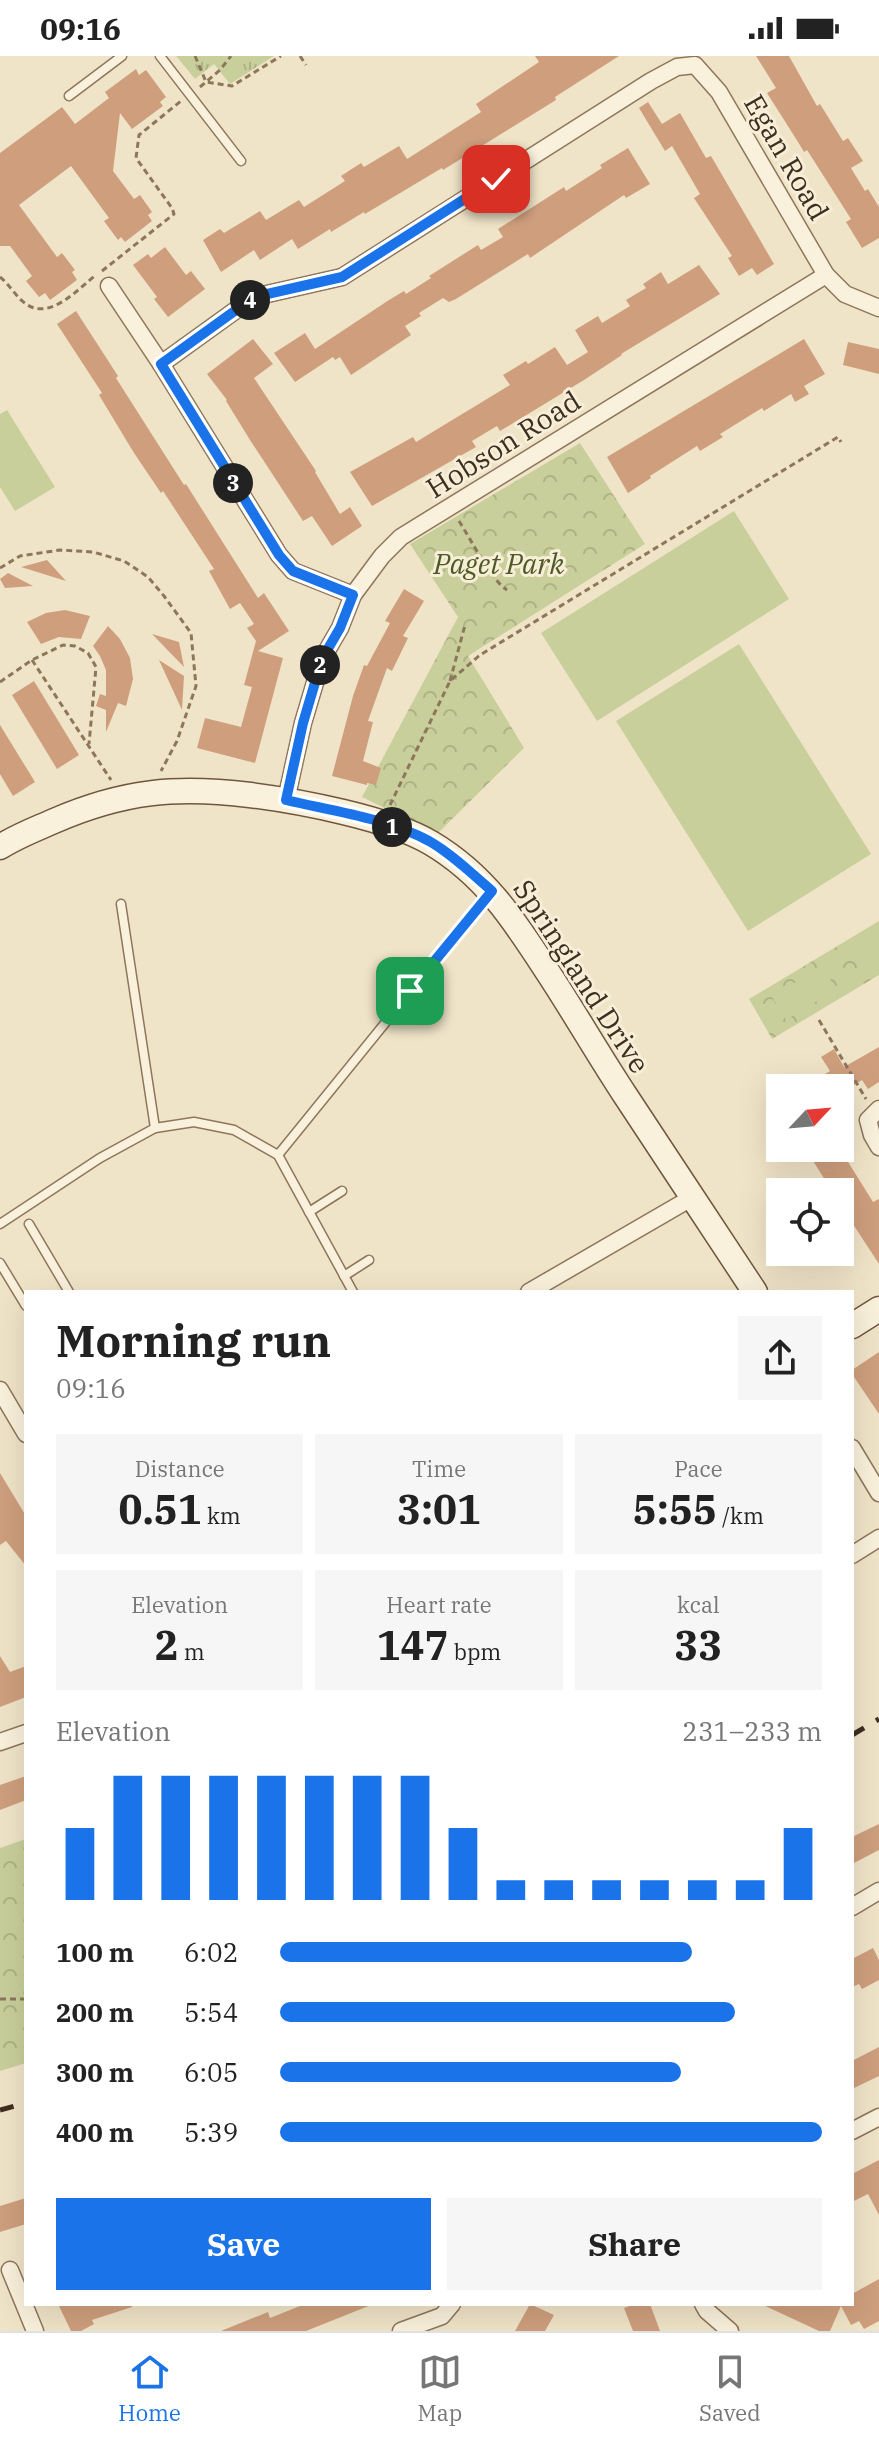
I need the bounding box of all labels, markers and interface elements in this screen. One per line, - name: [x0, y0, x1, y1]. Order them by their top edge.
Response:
- text: 09:16: [40, 9, 121, 48]
- street label: Egan Road: [736, 87, 838, 227]
- pin: [462, 145, 530, 213]
- icon: check: [474, 157, 518, 201]
- pin: 4: [230, 280, 270, 320]
- text: 4: [243, 285, 257, 314]
- street label: Hobson Road: [419, 382, 587, 506]
- pin: 3: [213, 463, 253, 503]
- text: 3: [226, 468, 240, 497]
- park label: Paget Park: [433, 545, 565, 582]
- pin: 2: [300, 645, 340, 685]
- text: 2: [313, 650, 327, 679]
- pin: 1: [372, 807, 412, 847]
- text: 1: [385, 812, 399, 841]
- street label: Springland Drive: [506, 872, 658, 1080]
- pin: [376, 957, 444, 1025]
- icon: arrive: [388, 969, 432, 1013]
- north arrow: [766, 1074, 854, 1162]
- map controls: [766, 1074, 854, 1266]
- button: locate: [766, 1178, 854, 1266]
- text: Morning run: [56, 1312, 331, 1369]
- button: share: [738, 1316, 822, 1400]
- text: 09:16: [56, 1371, 126, 1405]
- text: Distance: [135, 1454, 225, 1483]
- text: Time: [412, 1454, 466, 1483]
- text: Pace: [674, 1454, 723, 1483]
- text: 0.51: [119, 1483, 202, 1535]
- text: 3:01: [397, 1483, 481, 1535]
- text: 5:55: [633, 1483, 717, 1535]
- text: km: [202, 1501, 241, 1530]
- text: /km: [717, 1501, 764, 1530]
- text: Elevation: [131, 1590, 228, 1619]
- text: Heart rate: [386, 1590, 492, 1619]
- text: kcal: [677, 1590, 720, 1619]
- text: 2: [155, 1619, 179, 1671]
- text: 147: [377, 1619, 449, 1671]
- text: 33: [674, 1619, 722, 1671]
- text: m: [179, 1637, 205, 1666]
- text: bpm: [449, 1637, 501, 1666]
- text: Elevation: [56, 1714, 171, 1748]
- text: 231–233 m: [682, 1714, 822, 1748]
- text: 100 m: [56, 1935, 134, 1969]
- text: 6:02: [184, 1935, 238, 1969]
- text: 200 m: [56, 1995, 134, 2029]
- text: 5:54: [184, 1995, 238, 2029]
- text: 300 m: [56, 2055, 134, 2089]
- text: 6:05: [184, 2055, 238, 2089]
- text: 400 m: [56, 2115, 134, 2149]
- text: 5:39: [184, 2115, 238, 2149]
- button: Save: [56, 2198, 431, 2290]
- button: Share: [447, 2198, 822, 2290]
- tab: Home: [118, 2350, 181, 2427]
- tab: Map: [418, 2350, 462, 2427]
- tab: Saved: [699, 2350, 761, 2427]

